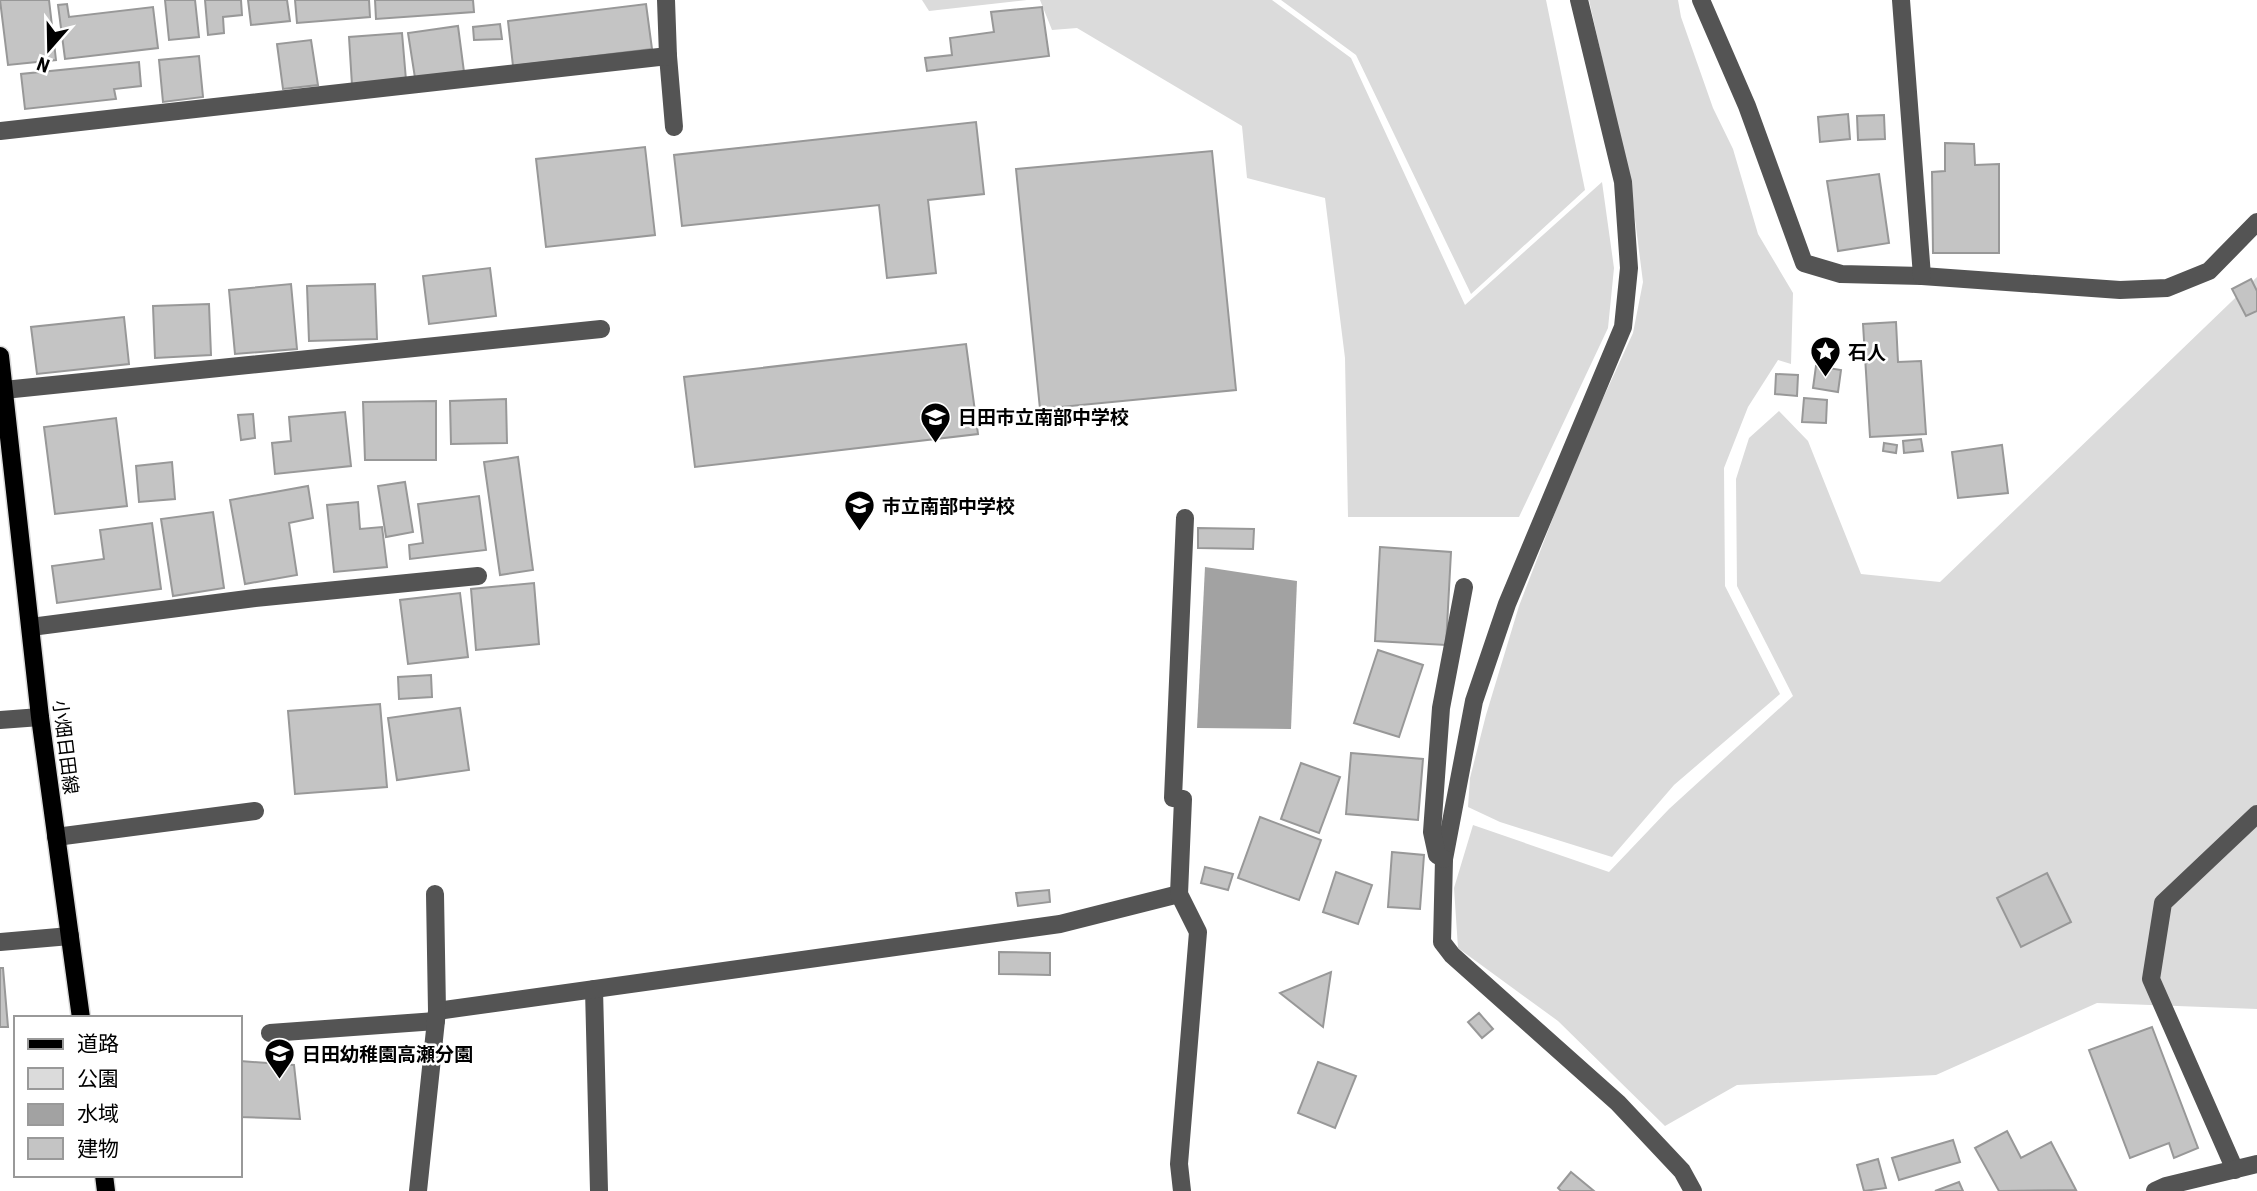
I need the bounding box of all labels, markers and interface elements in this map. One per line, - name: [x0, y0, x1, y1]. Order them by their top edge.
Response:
- north arrow: [14, 14, 84, 84]
- text: N: [34, 52, 53, 77]
- place icon: 石人: [1808, 335, 1842, 379]
- place label: 石人: [1848, 341, 1886, 364]
- school or university icon: 日田市立南部中学校: [918, 400, 952, 444]
- place label: 日田市立南部中学校: [958, 406, 1129, 429]
- school or university icon: 市立南部中学校: [842, 489, 876, 533]
- place label: 市立南部中学校: [882, 495, 1015, 518]
- street label: 小畑日田線: [48, 699, 83, 796]
- legend: [14, 1016, 242, 1177]
- text: 道路: [77, 1032, 119, 1056]
- school or university icon: 日田幼稚園高瀬分園: [262, 1037, 296, 1081]
- place label: 日田幼稚園高瀬分園: [302, 1043, 473, 1066]
- text: 公園: [77, 1067, 119, 1091]
- text: 水域: [77, 1102, 119, 1126]
- text: 建物: [77, 1137, 119, 1161]

